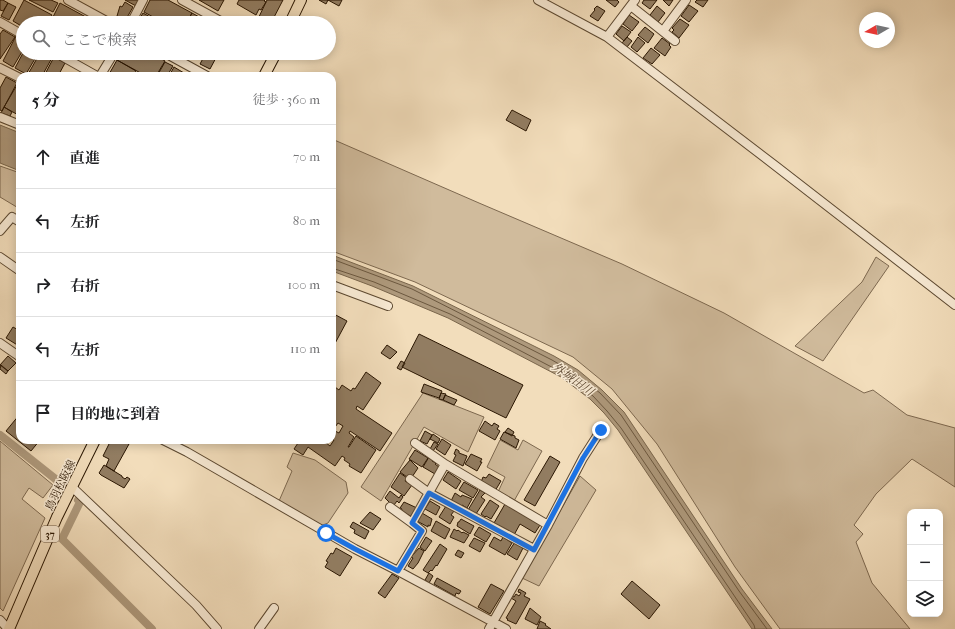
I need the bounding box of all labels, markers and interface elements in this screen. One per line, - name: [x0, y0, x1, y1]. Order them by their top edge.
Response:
- north arrow: [859, 12, 895, 48]
- search box: [16, 16, 336, 60]
- icon: search: [30, 27, 52, 49]
- text: ここで検索: [62, 31, 137, 49]
- text: 5 分: [32, 90, 60, 110]
- text: 徒歩 · 360 m: [253, 92, 320, 107]
- icon: ahead: [32, 146, 54, 168]
- text: 直進: [70, 149, 100, 167]
- text: 70 m: [293, 149, 320, 164]
- icon: left: [32, 210, 54, 232]
- text: 左折: [70, 213, 100, 231]
- text: 80 m: [293, 213, 320, 228]
- icon: right: [32, 274, 54, 296]
- text: 右折: [70, 277, 100, 295]
- text: 100 m: [287, 277, 320, 292]
- icon: left: [32, 338, 54, 360]
- text: 左折: [70, 341, 100, 359]
- text: 110 m: [290, 341, 320, 356]
- water label: 外城田川: [549, 359, 598, 400]
- icon: arrive: [32, 402, 54, 424]
- text: 目的地に到着: [70, 405, 160, 423]
- route end: [592, 421, 610, 439]
- street label: 鳥羽松阪線: [43, 458, 78, 513]
- map controls: [907, 509, 943, 617]
- button: +: [907, 509, 943, 545]
- route start: [317, 524, 335, 542]
- road number: 37: [41, 526, 59, 542]
- button: −: [907, 545, 943, 581]
- button: layers: [907, 581, 943, 617]

